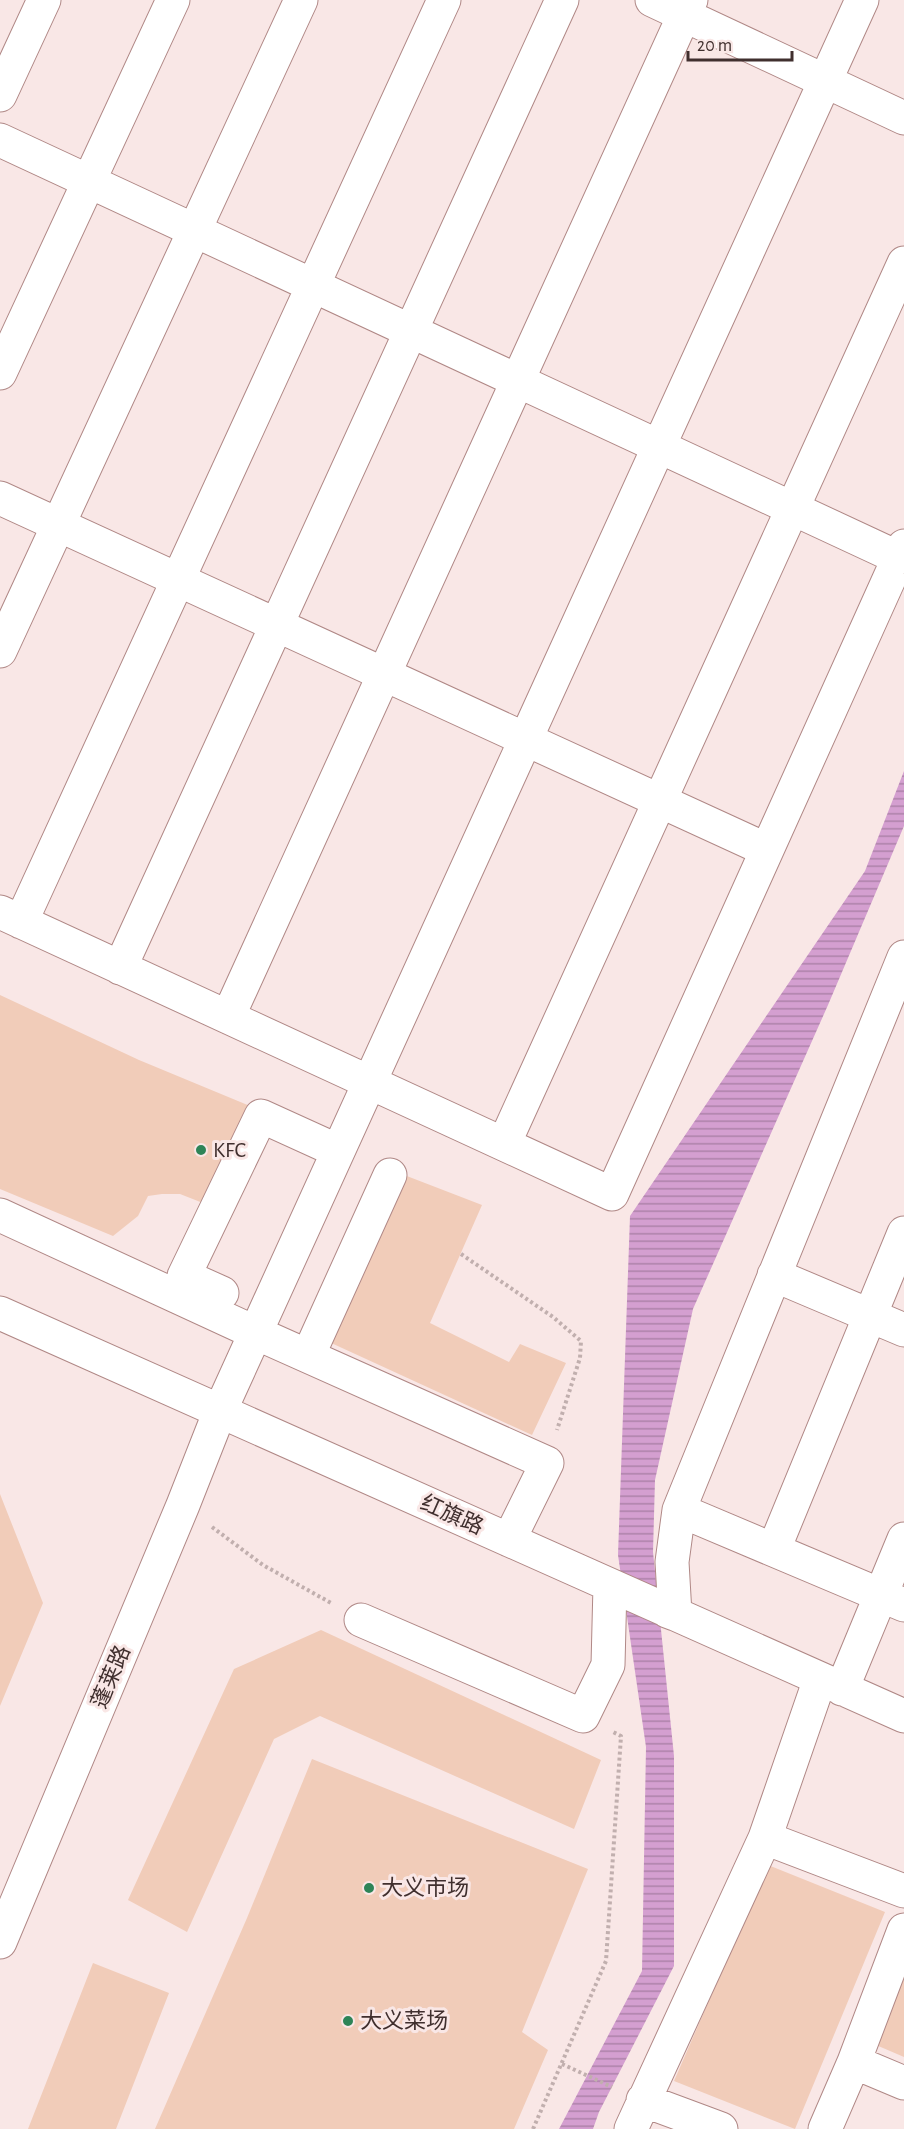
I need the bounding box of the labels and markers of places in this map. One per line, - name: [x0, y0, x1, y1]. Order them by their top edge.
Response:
- place label: KFC: [213, 1139, 246, 1161]
- marker: KFC: [194, 1143, 208, 1157]
- place label: 大义市场: [381, 1876, 469, 1899]
- marker: 大义市场: [362, 1881, 376, 1895]
- place label: 大义菜场: [360, 2009, 448, 2032]
- marker: 大义菜场: [341, 2014, 355, 2028]

